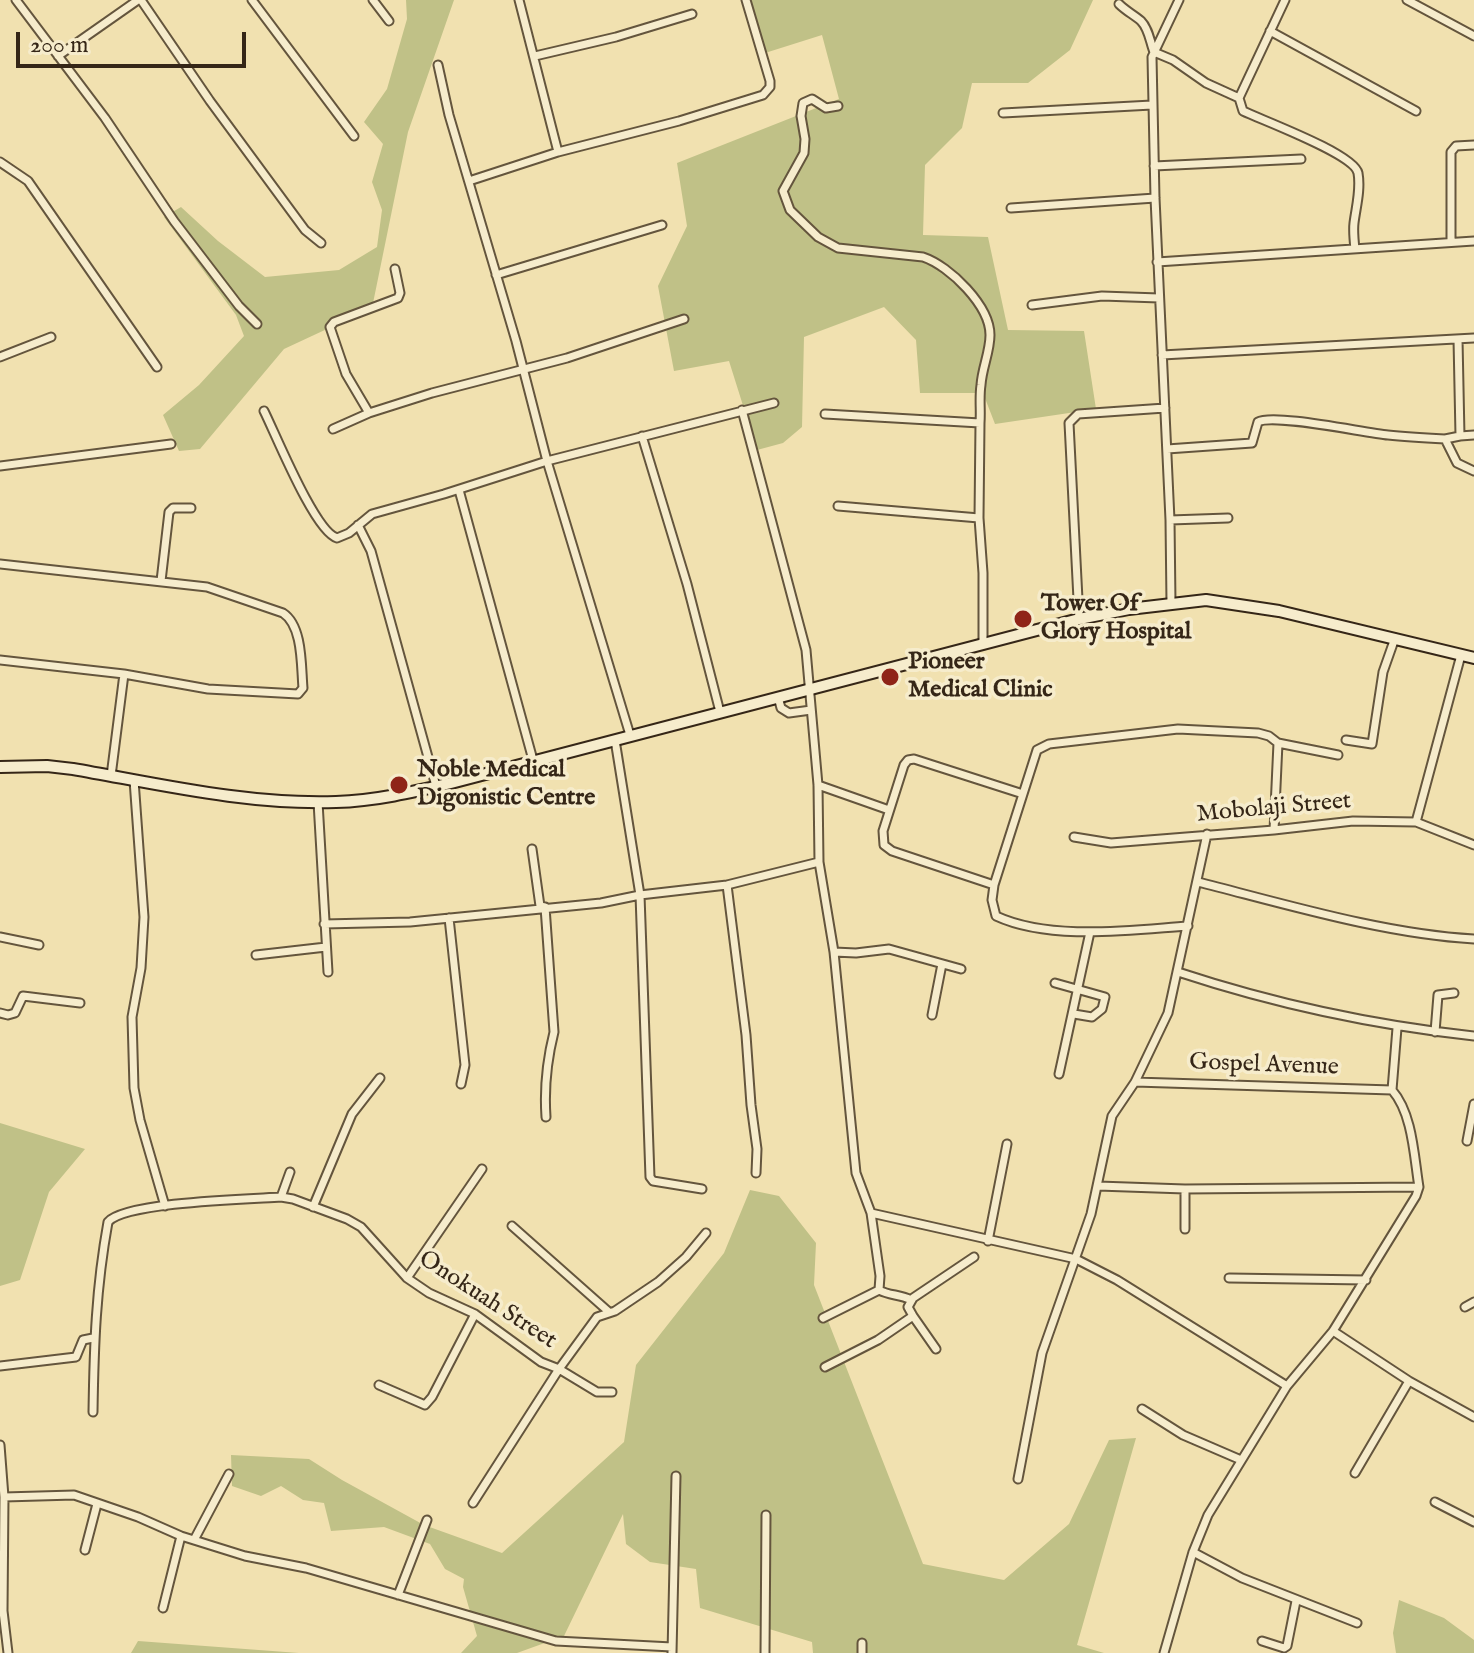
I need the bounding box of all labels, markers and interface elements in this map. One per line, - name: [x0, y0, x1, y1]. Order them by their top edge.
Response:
- scale bar: [20, 16, 250, 66]
- text: 200 m: [30, 30, 89, 61]
- place label: Tower Of Glory Hospital: [1041, 591, 1191, 647]
- marker: Tower Of Glory Hospital: [1012, 608, 1034, 630]
- place label: Pioneer Medical Clinic: [908, 649, 1053, 705]
- marker: Pioneer Medical Clinic: [879, 666, 901, 688]
- place label: Noble Medical Digonistic Centre: [417, 757, 595, 813]
- marker: Noble Medical Digonistic Centre: [388, 774, 410, 796]
- street label: Mobolaji Street: [1196, 788, 1352, 830]
- street label: Gospel Avenue: [1189, 1049, 1339, 1083]
- street label: Onokuah Street: [413, 1246, 561, 1356]

